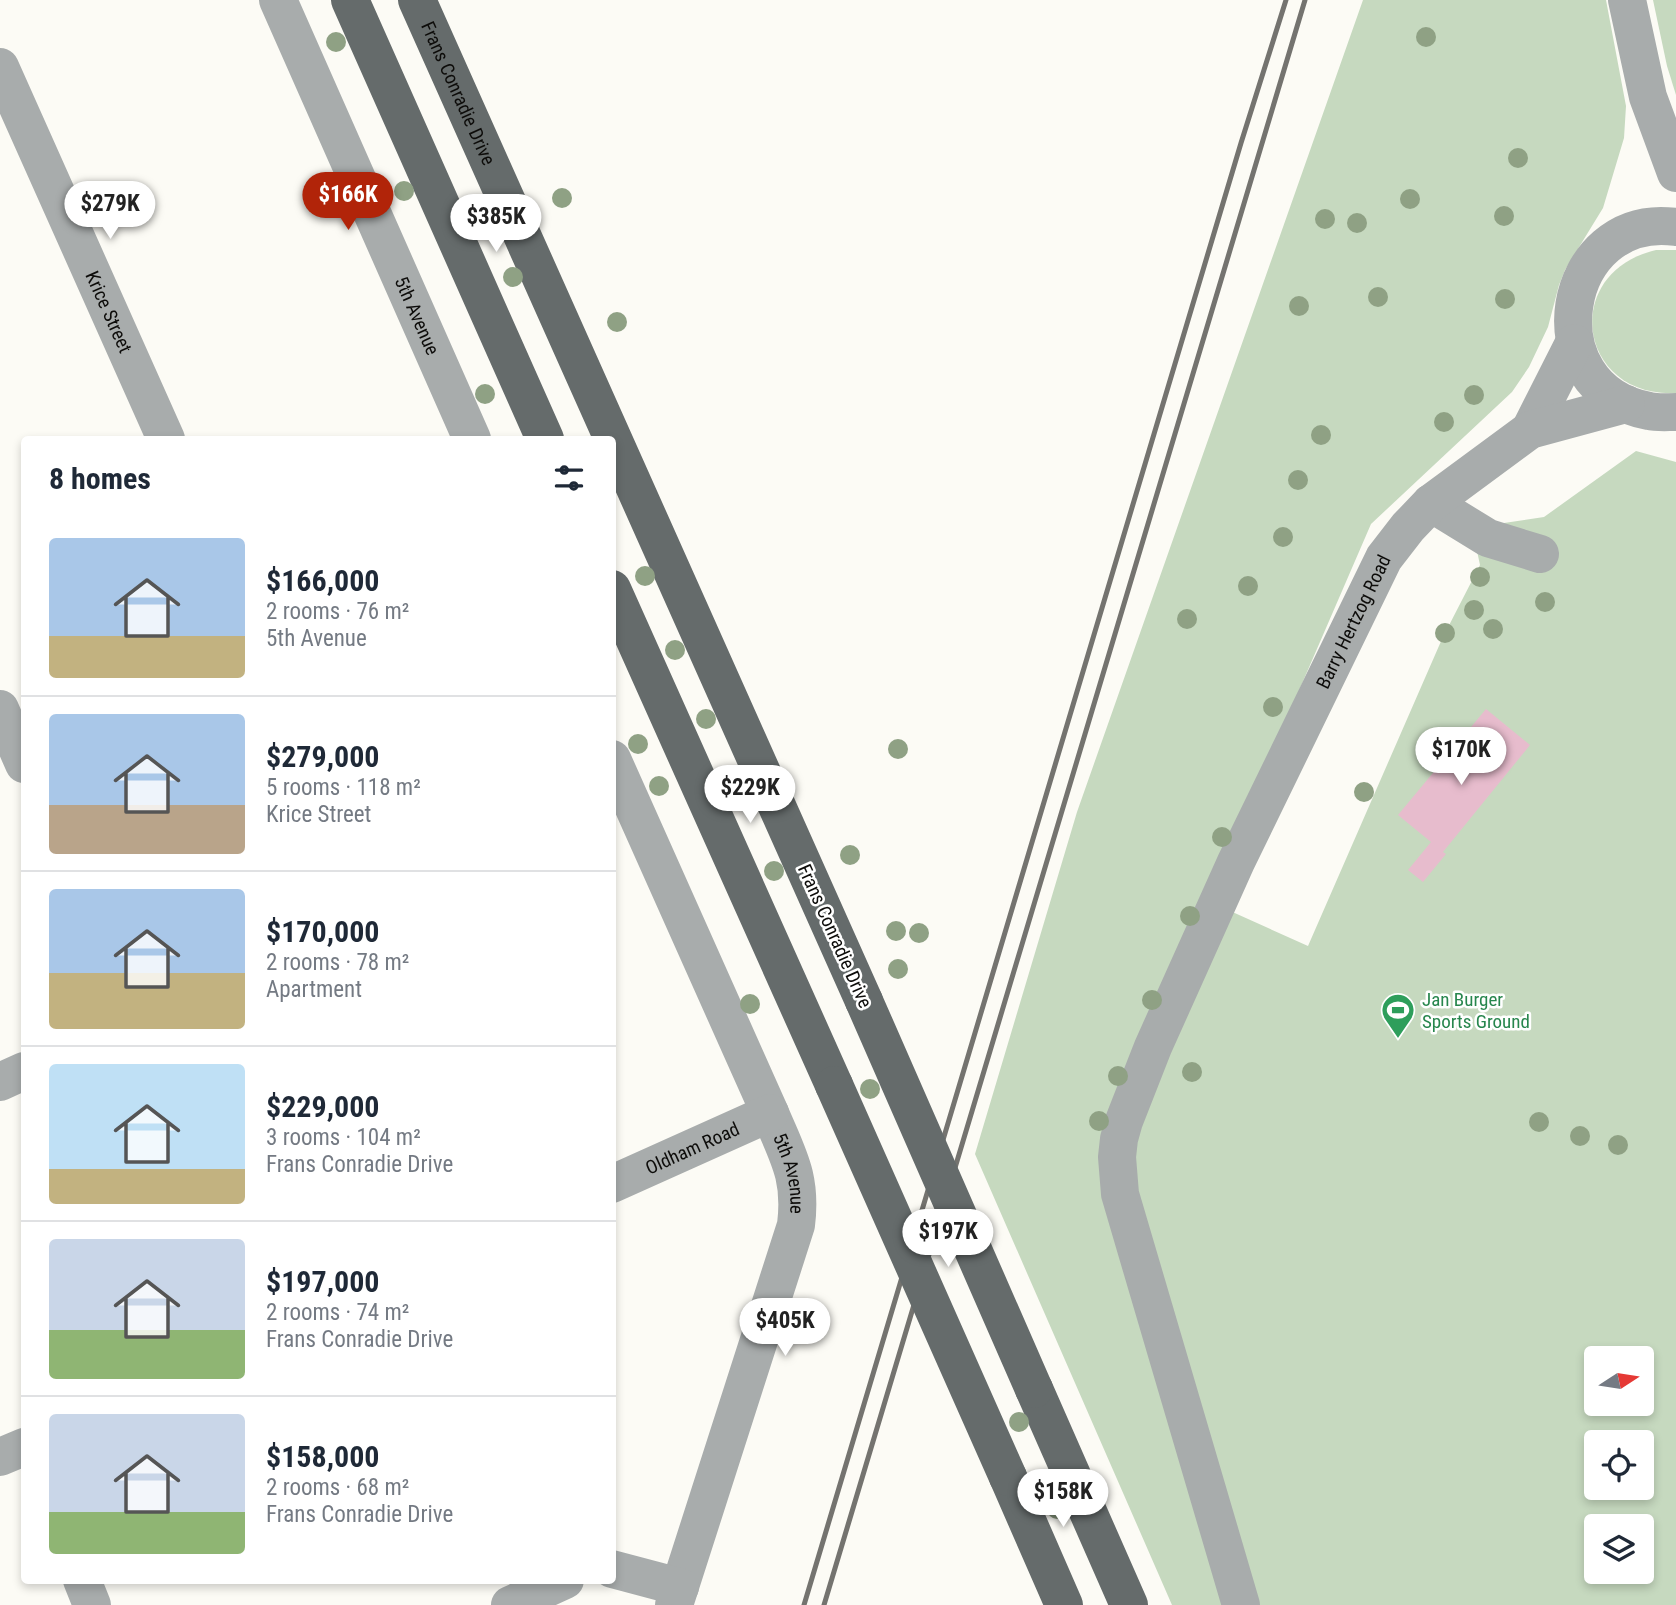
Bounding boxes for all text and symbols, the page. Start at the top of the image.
street label: Frans Conradie Drive [417,18,501,169]
pin: $166K [299,173,397,232]
text: $166K [318,181,378,208]
pin: $279K [61,182,159,241]
text: $279K [80,190,140,217]
pin: $385K [447,194,545,254]
text: $385K [466,203,526,230]
street label: Krice Street [81,267,137,356]
street label: 5th Avenue [390,273,445,358]
icon: filters [550,459,588,497]
text: 8 homes [49,461,151,496]
street label: Barry Hertzog Road [1311,551,1395,692]
text: $166,000 [266,563,379,598]
icon: home [105,566,189,650]
text: 2 rooms · 76 m² [266,598,409,625]
text: 5th Avenue [266,625,367,652]
pin: $170K [1412,728,1510,787]
text: $170K [1431,736,1491,763]
text: $279,000 [266,739,379,774]
icon: home [105,742,189,826]
pin: $229K [701,766,799,825]
text: 5 rooms · 118 m² [266,774,421,801]
text: $229K [720,774,780,801]
text: Krice Street [266,801,371,828]
street label: Frans Conradie Drive [793,861,877,1011]
text: $170,000 [266,914,379,949]
icon: home [105,917,189,1001]
text: 2 rooms · 78 m² [266,949,409,976]
text: Apartment [266,976,362,1003]
place label: Jan Burger Sports Ground [1422,988,1530,1033]
sports icon: Jan Burger Sports Ground [1379,991,1417,1040]
text: $229,000 [266,1089,379,1124]
icon: home [105,1092,189,1176]
street label: Oldham Road [642,1117,743,1179]
text: 3 rooms · 104 m² [266,1124,421,1151]
street label: 5th Avenue [769,1129,809,1215]
text: Frans Conradie Drive [266,1151,453,1178]
pin: $197K [899,1210,997,1269]
text: $197K [918,1218,978,1245]
text: $197,000 [266,1264,379,1299]
icon: home [105,1267,189,1351]
pin: $405K [736,1298,834,1358]
text: 2 rooms · 74 m² [266,1299,409,1326]
text: $405K [755,1307,815,1334]
text: Frans Conradie Drive [266,1326,453,1353]
north arrow [1584,1346,1654,1416]
map controls [1584,1346,1654,1584]
button: locate [1584,1430,1654,1500]
text: $158,000 [266,1439,379,1474]
icon: home [105,1442,189,1526]
pin: $158K [1014,1470,1112,1529]
text: 2 rooms · 68 m² [266,1474,409,1501]
text: $158K [1033,1478,1093,1505]
text: Frans Conradie Drive [266,1501,453,1528]
button: layers [1584,1514,1654,1584]

